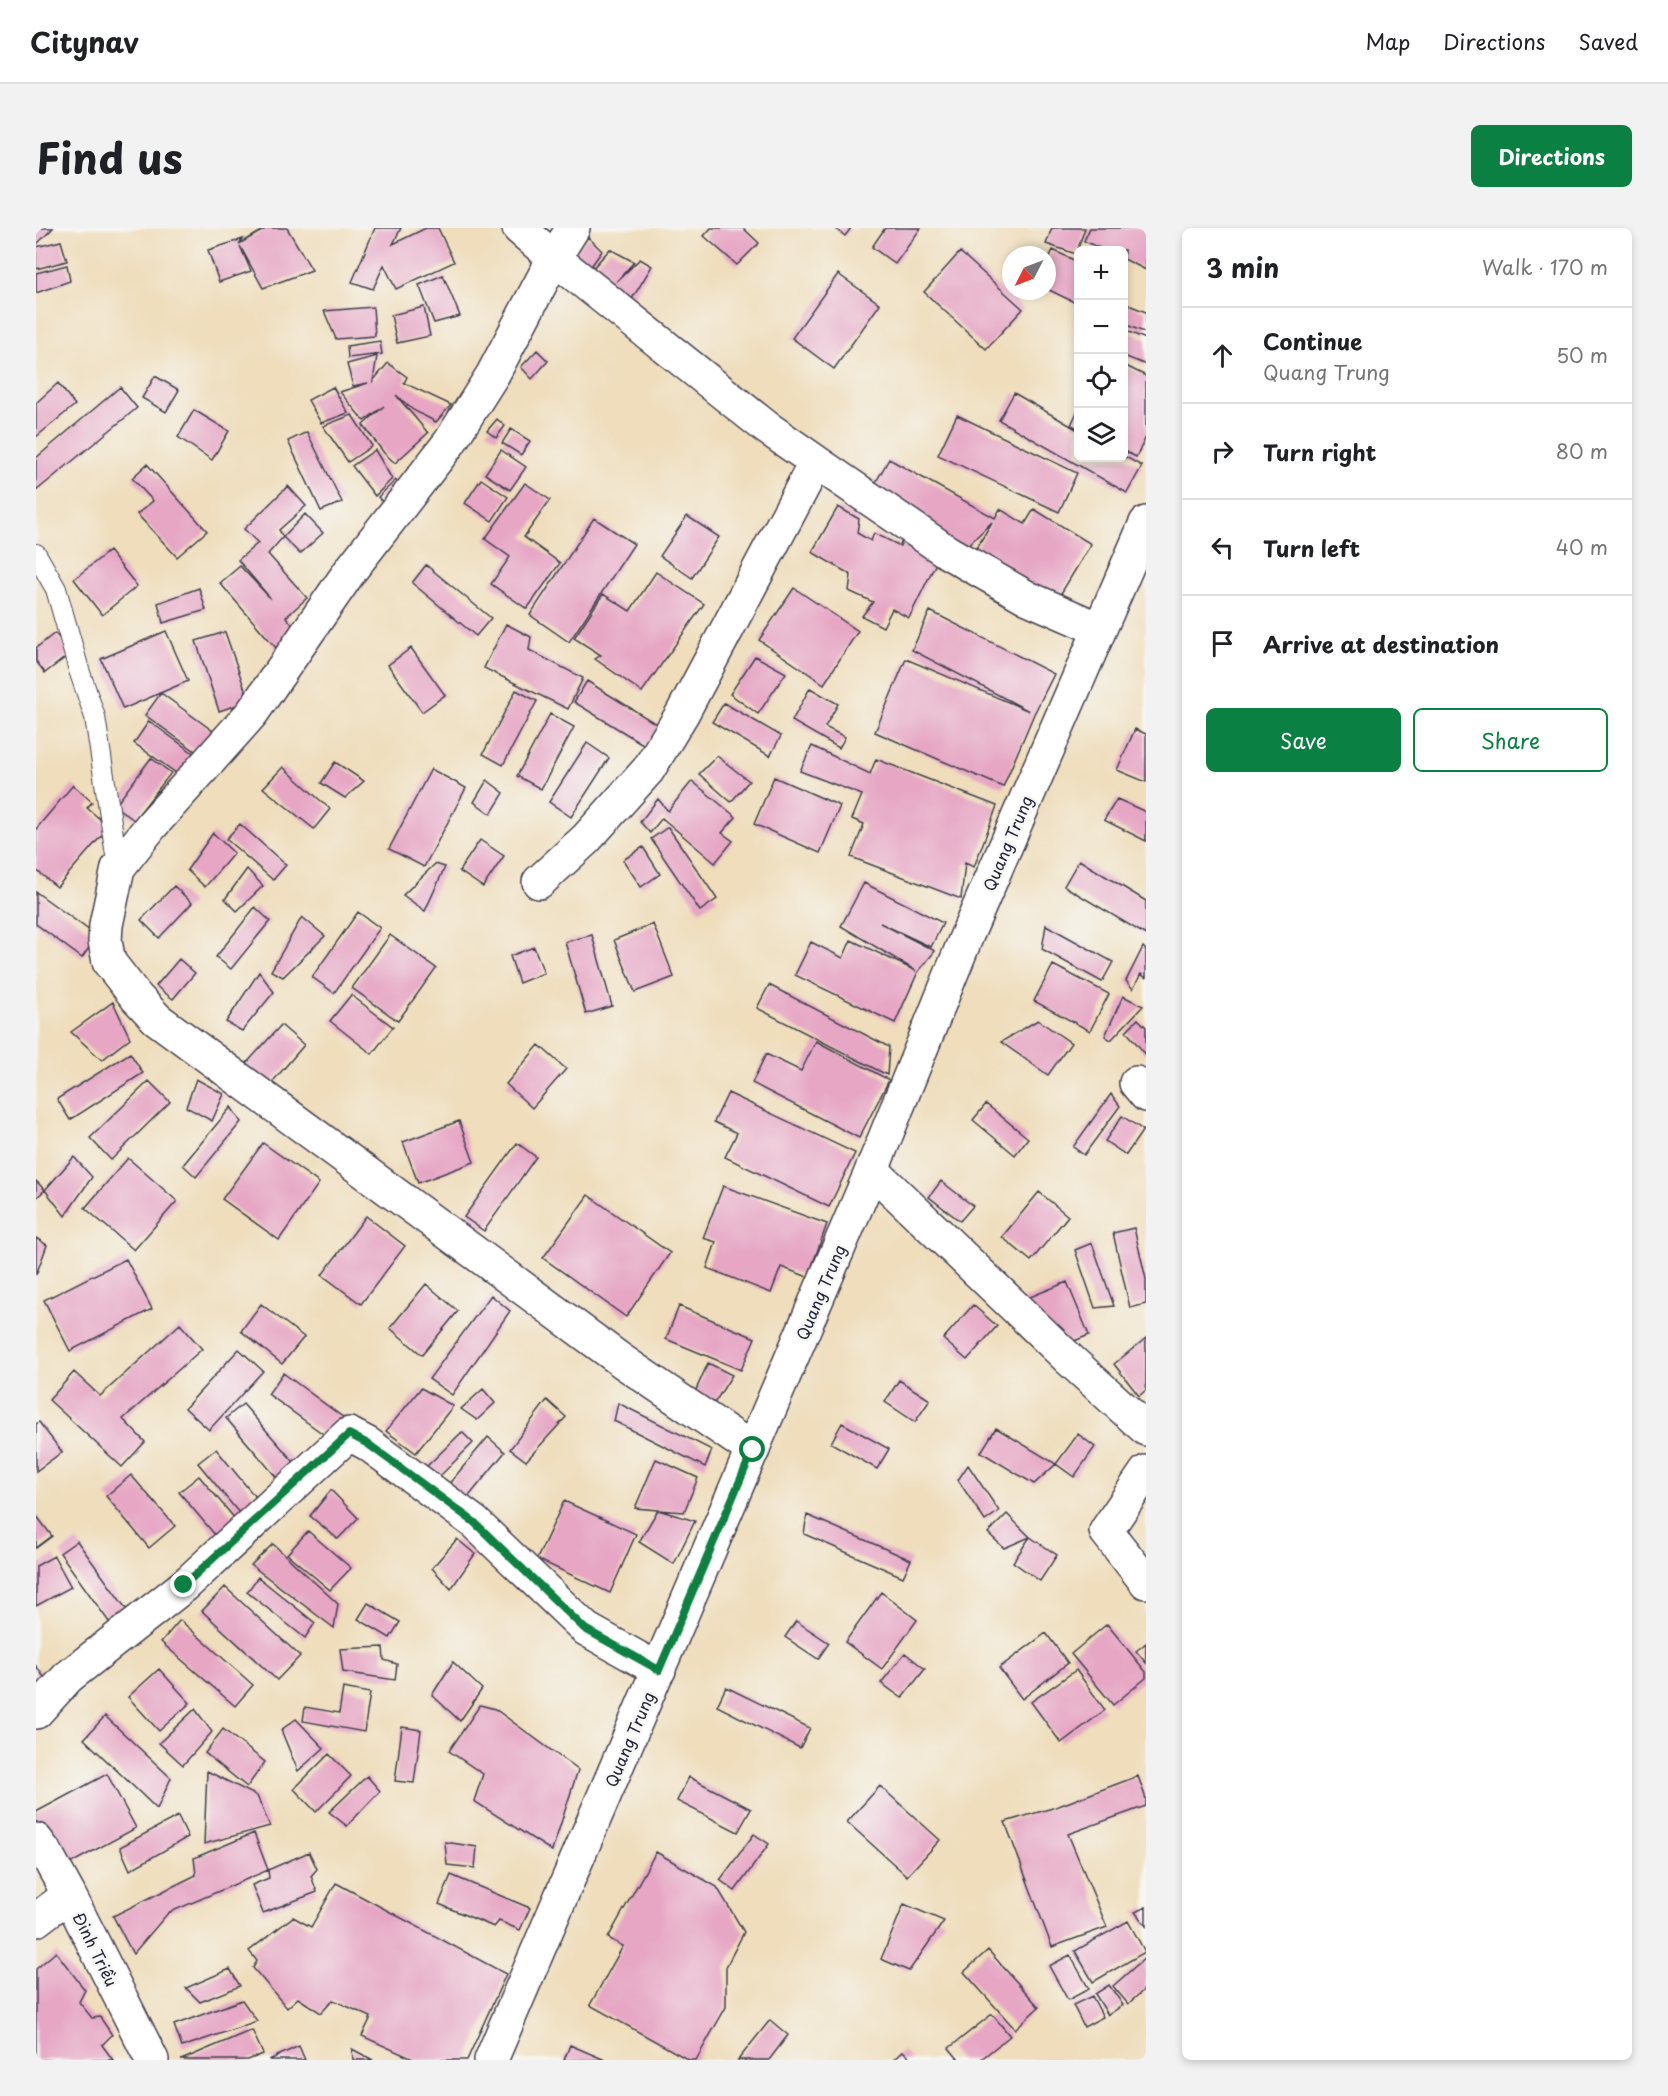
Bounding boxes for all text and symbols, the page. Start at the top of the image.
text: Citynav [30,20,139,63]
text: Map [1365,25,1410,57]
text: Directions [1443,25,1545,57]
text: Saved [1578,25,1638,57]
text: Find us [36,125,183,188]
button: Directions [1471,125,1632,187]
north arrow [1002,246,1056,300]
map controls [1074,246,1128,462]
button: + [1074,246,1128,300]
text: 3 min [1206,248,1279,287]
text: Walk · 170 m [1482,252,1608,282]
button: − [1074,300,1128,354]
text: Continue [1263,324,1362,357]
icon: ahead [1206,339,1239,372]
text: 50 m [1556,340,1608,370]
button: locate [1074,354,1128,408]
text: Quang Trung [1263,357,1390,387]
button: layers [1074,408,1128,462]
icon: right [1206,435,1239,468]
text: Turn right [1263,435,1376,468]
text: 80 m [1556,436,1608,466]
icon: left [1206,531,1239,564]
text: Turn left [1263,531,1360,564]
text: 40 m [1556,532,1608,562]
icon: arrive [1206,627,1239,660]
text: Arrive at destination [1263,627,1499,660]
button: Save [1206,708,1401,772]
button: Share [1413,708,1608,772]
street label: Quang Trung [976,792,1038,894]
street label: Quang Trung [789,1241,851,1343]
route start [739,1436,765,1462]
route end [170,1571,196,1597]
street label: Quang Trung [598,1688,660,1790]
street label: Đinh Triều [68,1908,124,1990]

